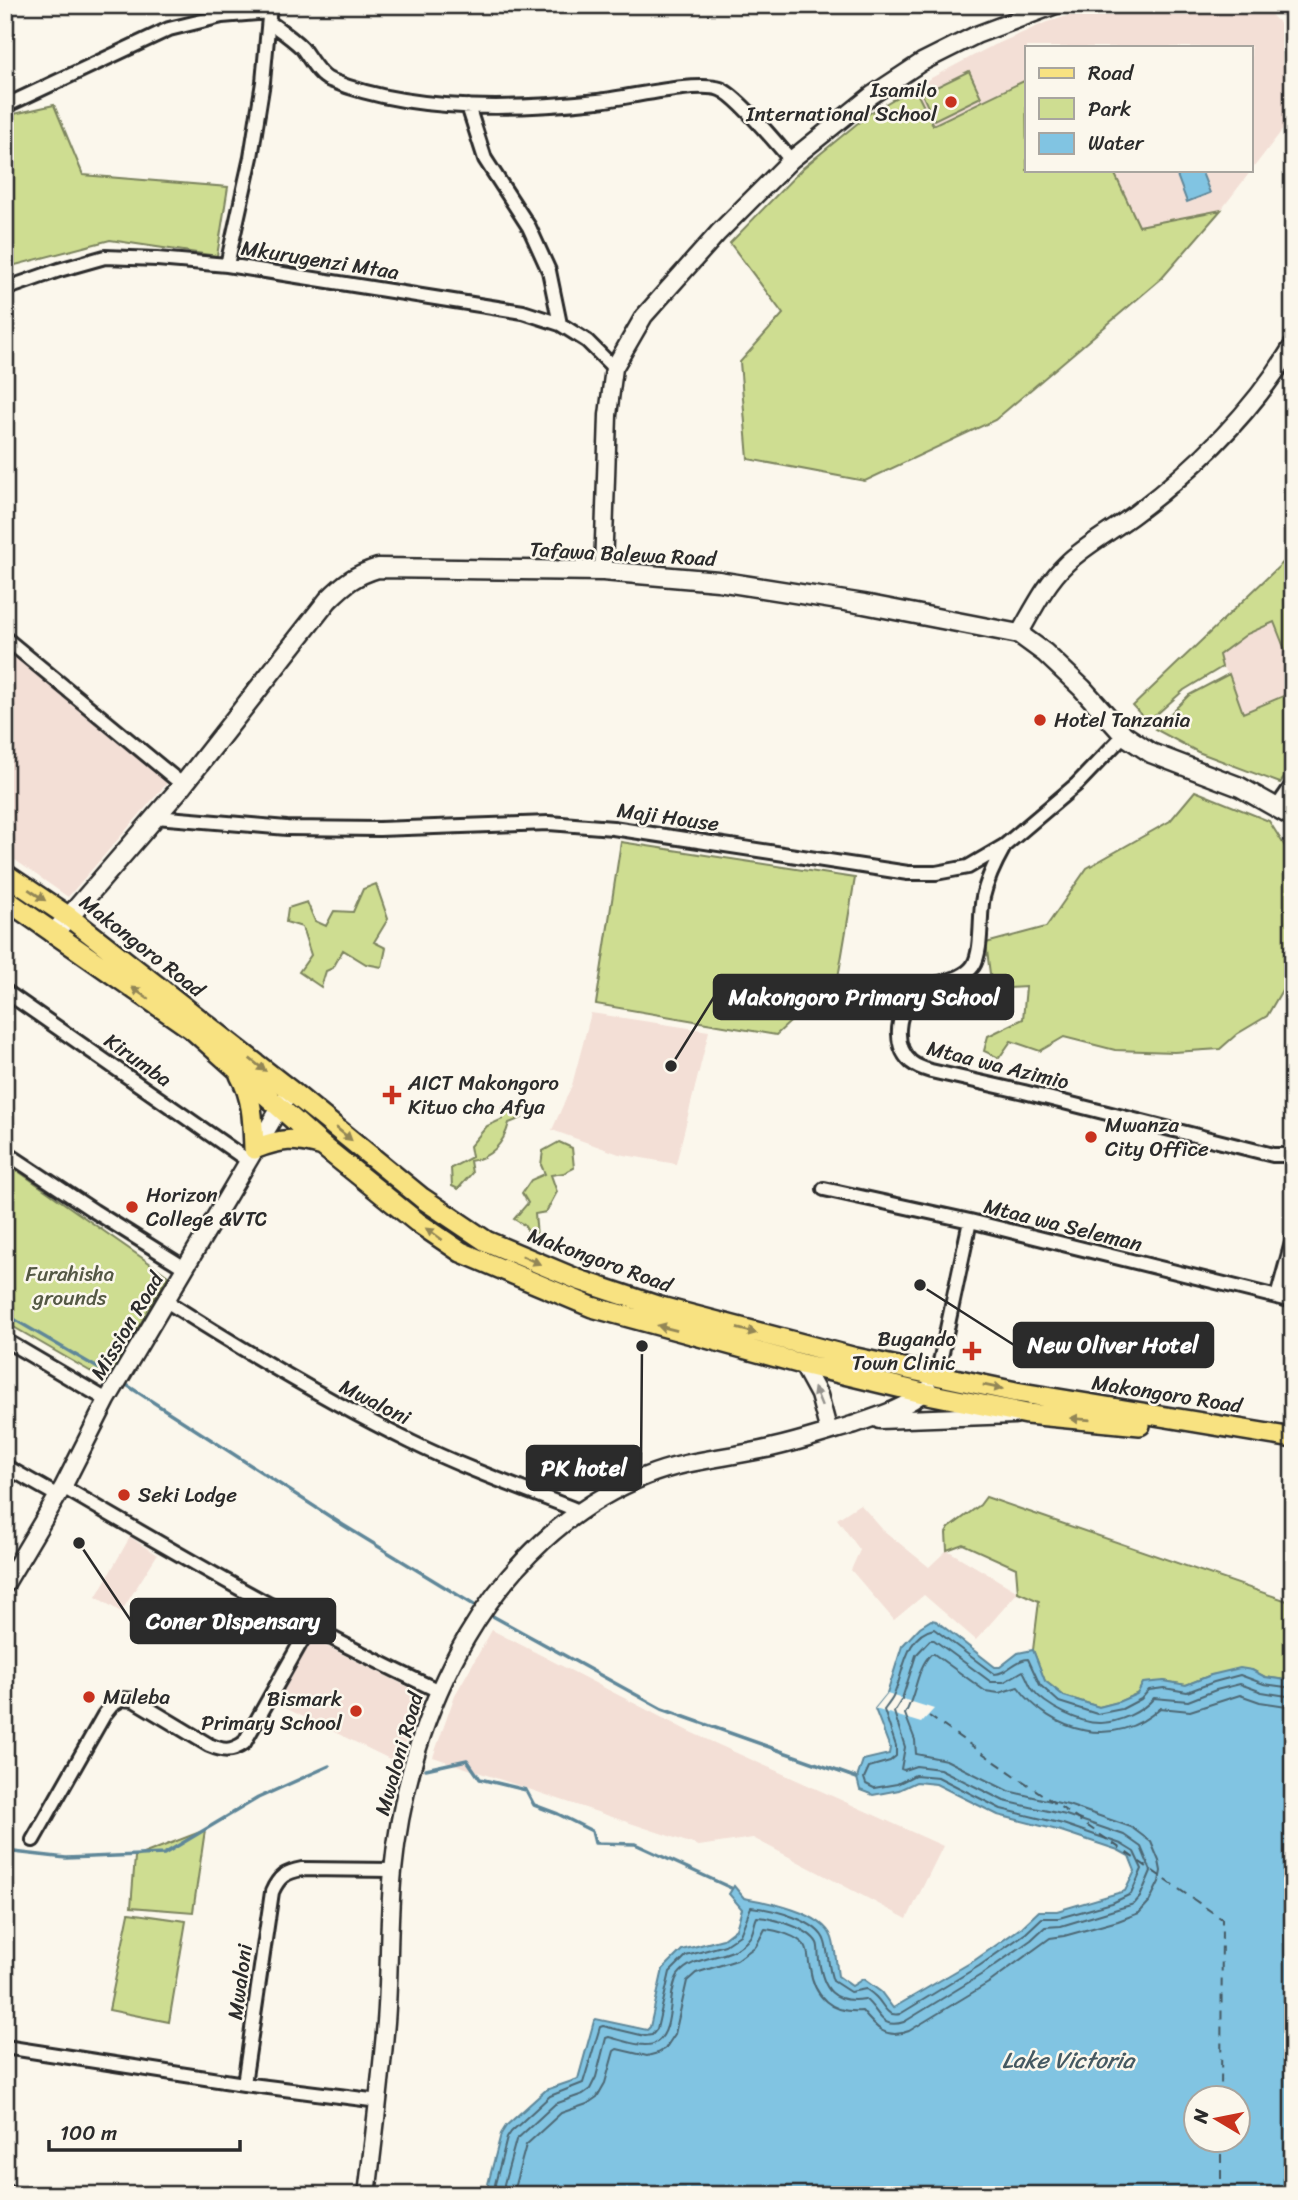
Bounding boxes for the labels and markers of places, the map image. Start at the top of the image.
place label: Isamilo International School [745,71,938,133]
marker: Isamilo International School [943,94,959,110]
place label: Hotel Tanzania [1054,701,1191,739]
marker: Hotel Tanzania [1032,712,1048,728]
callout: Makongoro Primary School [714,975,1013,1019]
place label: AICT Makongoro Kituo cha Afya [407,1064,559,1126]
marker: AICT Makongoro Kituo cha Afya [382,1085,402,1105]
place label: Mwanza City Office [1105,1106,1209,1168]
marker: Mwanza City Office [1083,1129,1099,1145]
place label: Horizon College &VTC [146,1176,268,1238]
marker: Horizon College &VTC [124,1199,140,1215]
place label: Bugando Town Clinic [852,1320,956,1382]
callout: New Oliver Hotel [1014,1323,1213,1367]
marker: Bugando Town Clinic [962,1341,982,1361]
callout: PK hotel [527,1446,641,1490]
place label: Seki Lodge [138,1476,237,1514]
marker: Seki Lodge [116,1487,132,1503]
callout: Coner Dispensary [131,1599,335,1643]
place label: Muleba [103,1678,170,1716]
place label: Bismark Primary School [201,1680,343,1742]
marker: Muleba [81,1689,97,1705]
marker: Bismark Primary School [348,1703,364,1719]

